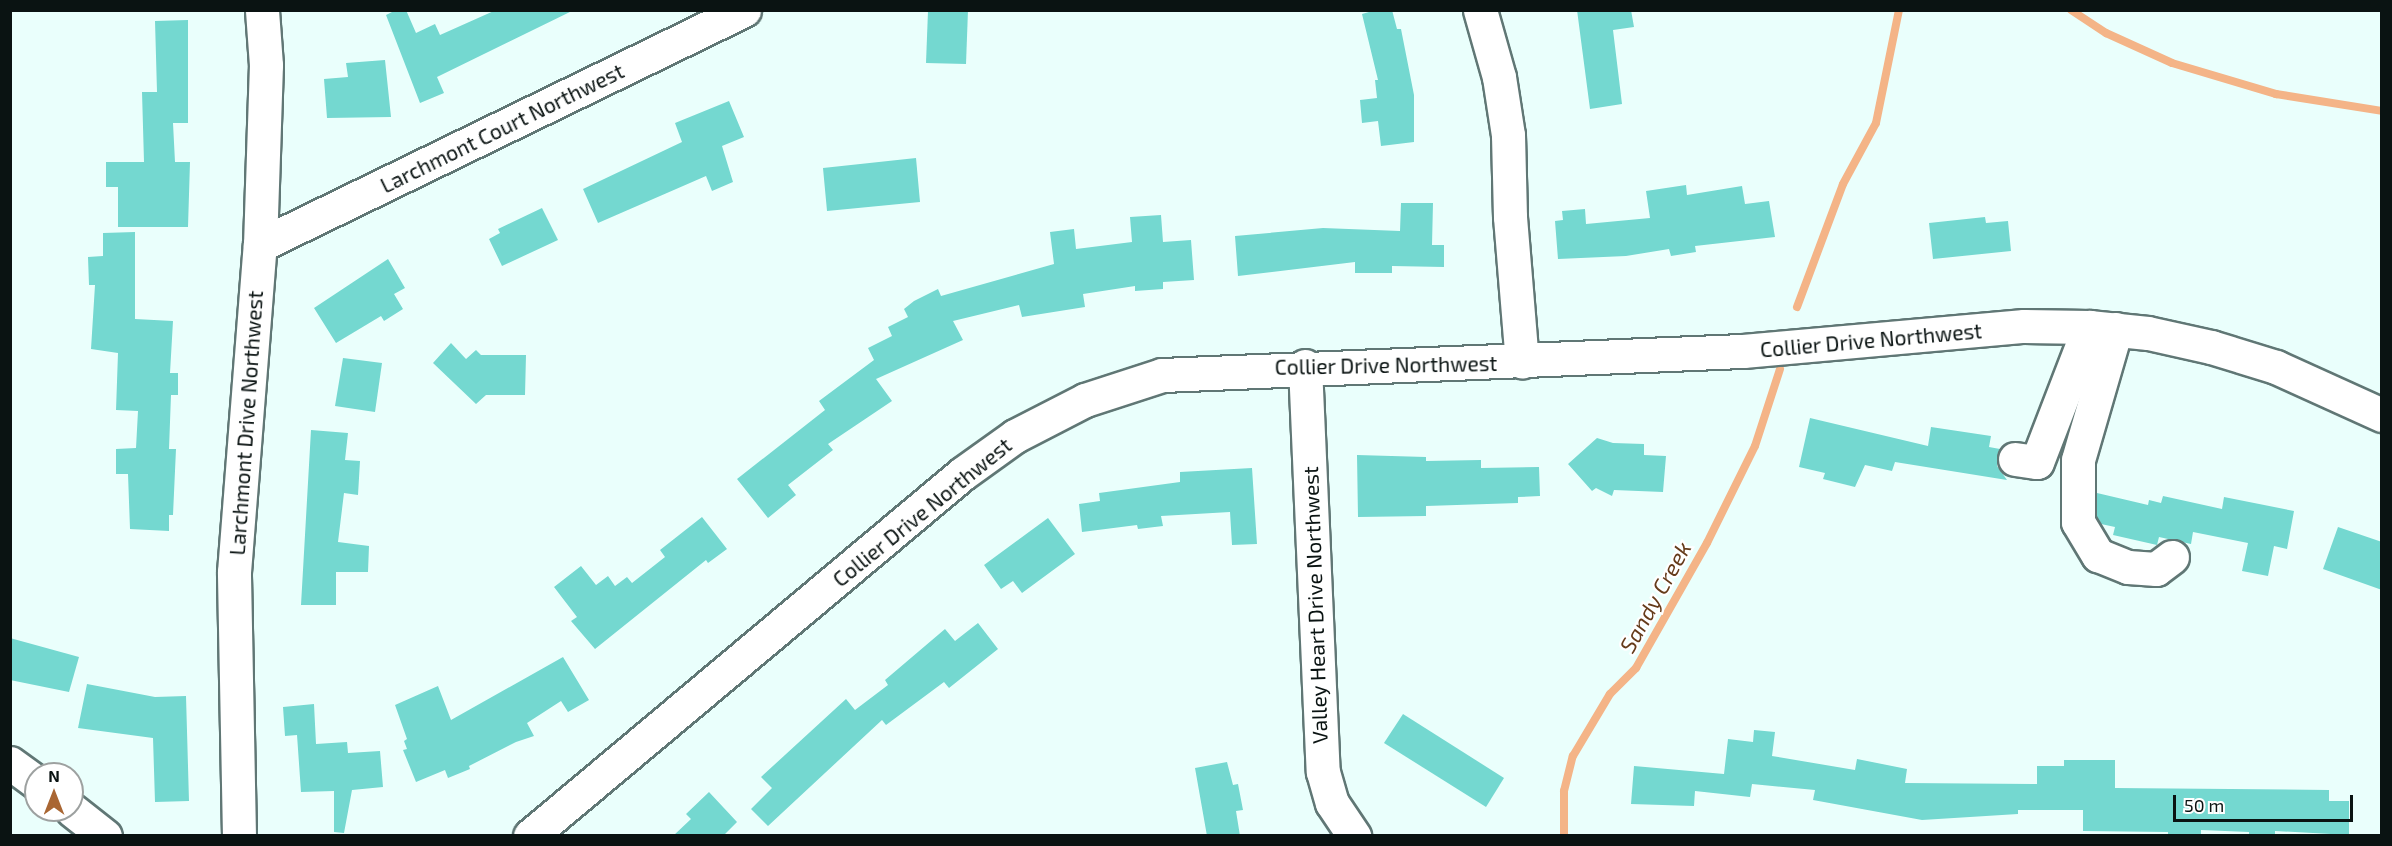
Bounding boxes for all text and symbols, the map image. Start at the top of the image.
street label: Larchmont Court Northwest [376,58,628,198]
street label: Larchmont Drive Northwest [224,290,268,556]
street label: Collier Drive Northwest [1759,318,1983,362]
street label: Collier Drive Northwest [1274,350,1498,380]
street label: Collier Drive Northwest [827,432,1017,592]
street label: Valley Heart Drive Northwest [1298,466,1332,744]
water label: Sandy Creek [1614,537,1696,657]
north arrow [24,762,84,822]
text: N [48,766,60,785]
scale bar [2176,783,2356,821]
text: 50 m [2184,794,2224,816]

